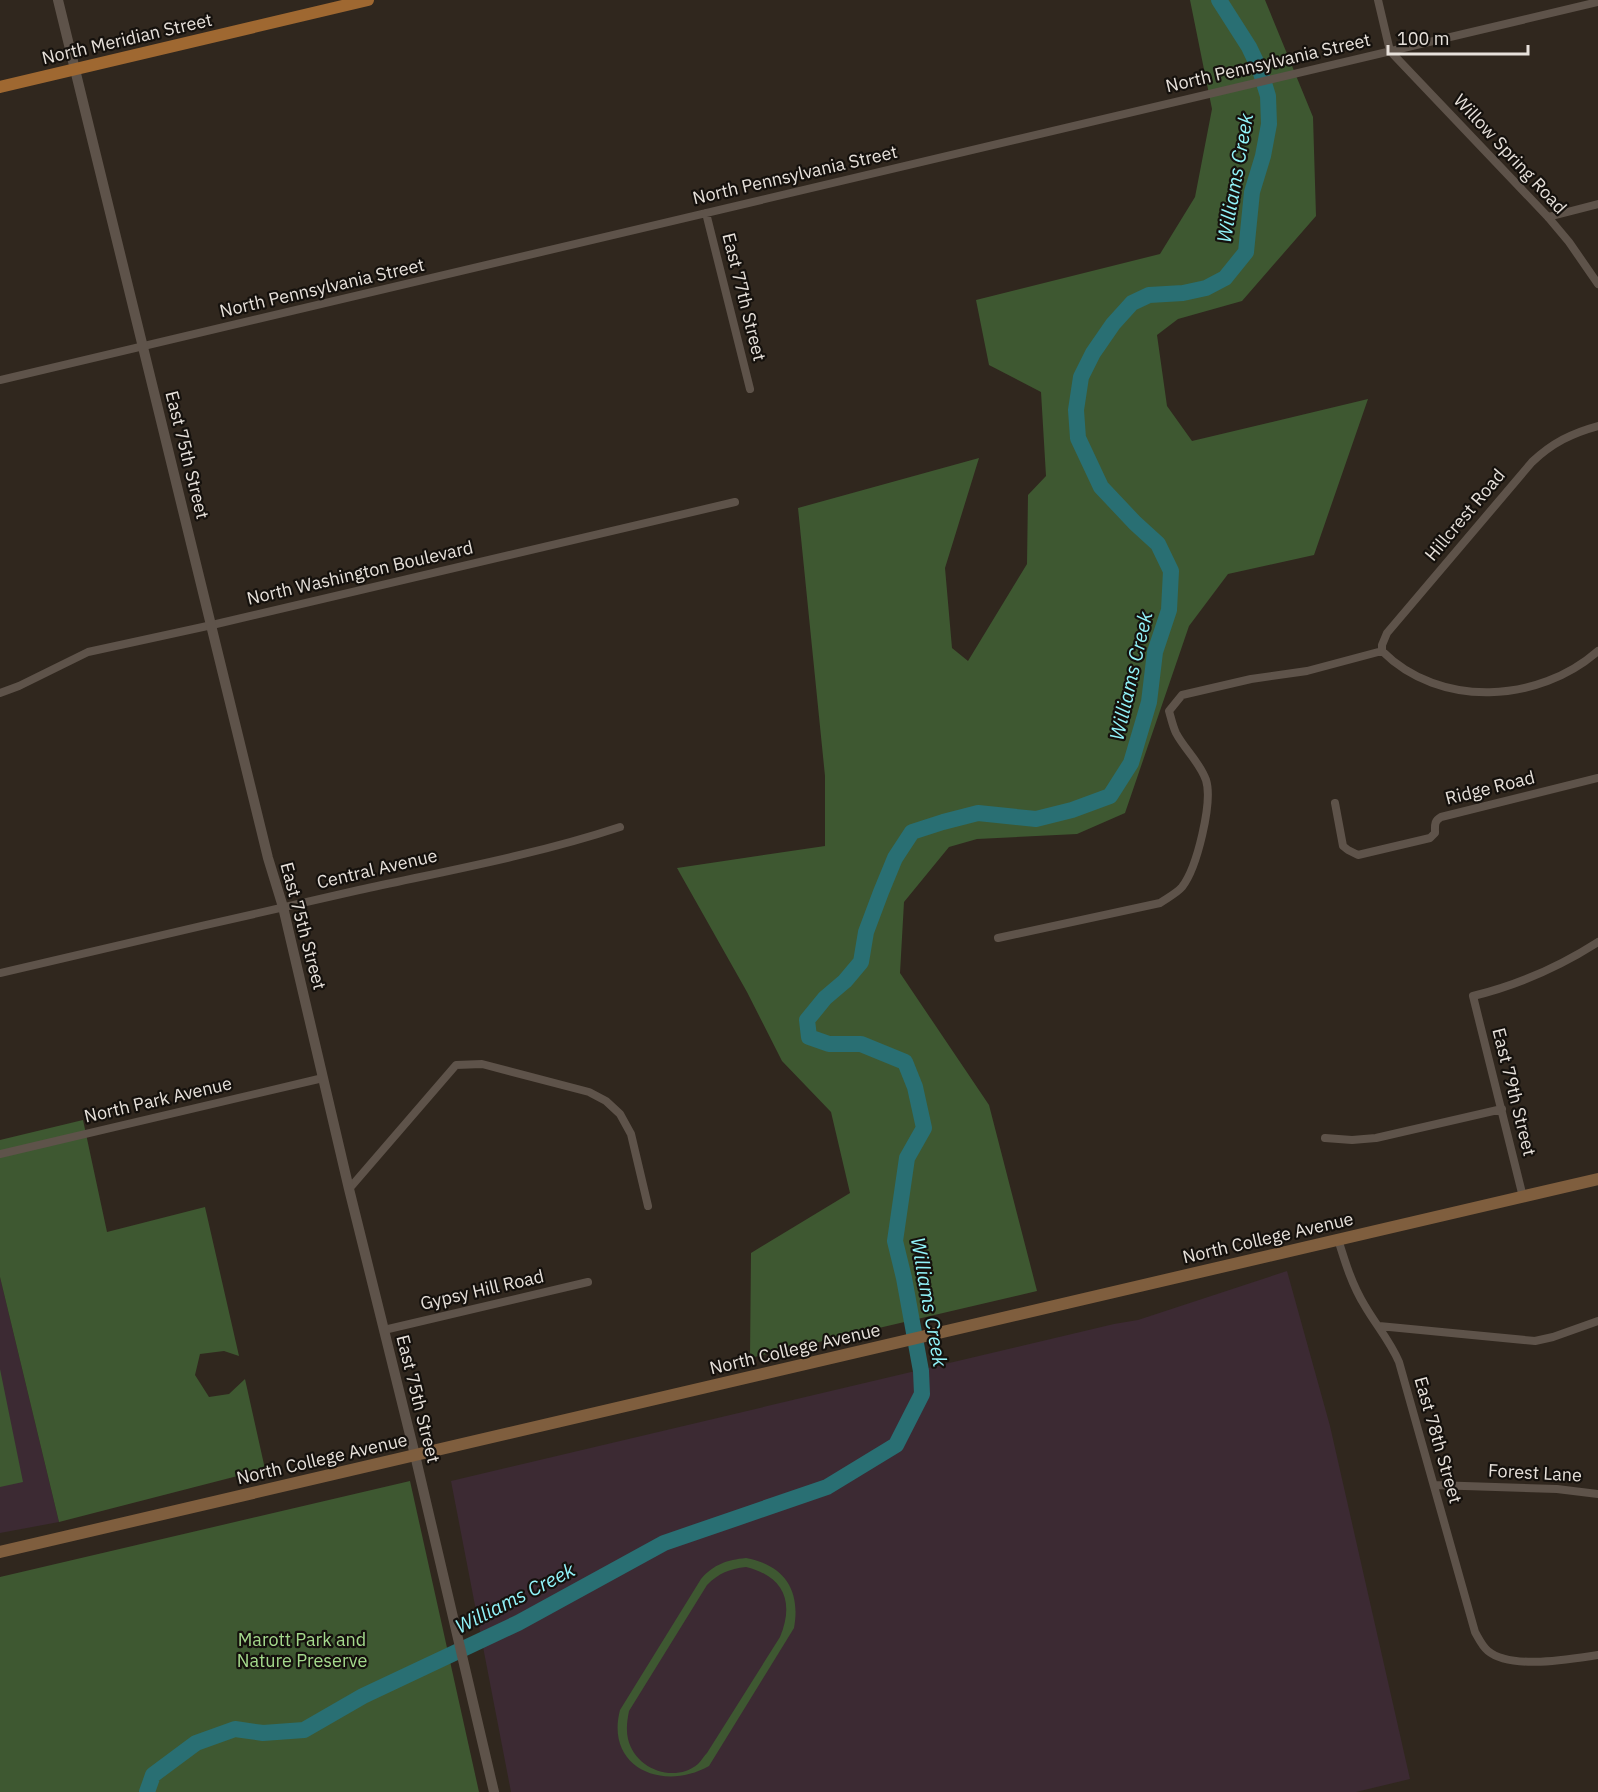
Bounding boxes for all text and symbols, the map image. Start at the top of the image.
street label: North Meridian Street [39,8,214,69]
scale bar [1388,18,1528,56]
text: 100 m [1397,27,1449,50]
street label: North Pennsylvania Street [1163,28,1373,97]
street label: Willow Spring Road [1449,89,1572,218]
water label: Williams Creek [1210,110,1259,245]
street label: North Pennsylvania Street [690,140,900,209]
street label: East 77th Street [717,231,771,363]
street label: North Pennsylvania Street [217,253,427,322]
street label: East 75th Street [160,389,214,521]
street label: Hillcrest Road [1420,464,1510,565]
street label: North Washington Boulevard [244,535,475,610]
water label: Williams Creek [1103,608,1159,743]
street label: Ridge Road [1443,765,1537,810]
street label: Central Avenue [314,843,440,894]
street label: East 75th Street [275,860,332,992]
street label: East 79th Street [1487,1026,1541,1158]
street label: North Park Avenue [82,1071,234,1128]
street label: North College Avenue [1180,1207,1356,1268]
water label: Williams Creek [905,1235,954,1369]
street label: Gypsy Hill Road [418,1264,546,1315]
street label: North College Avenue [707,1318,883,1379]
street label: East 75th Street [391,1333,445,1465]
street label: East 78th Street [1409,1374,1468,1506]
street label: North College Avenue [234,1428,410,1489]
street label: Forest Lane [1487,1459,1583,1486]
water label: Williams Creek [450,1556,580,1639]
park label: Marott Park and Nature Preserve [237,1628,367,1672]

